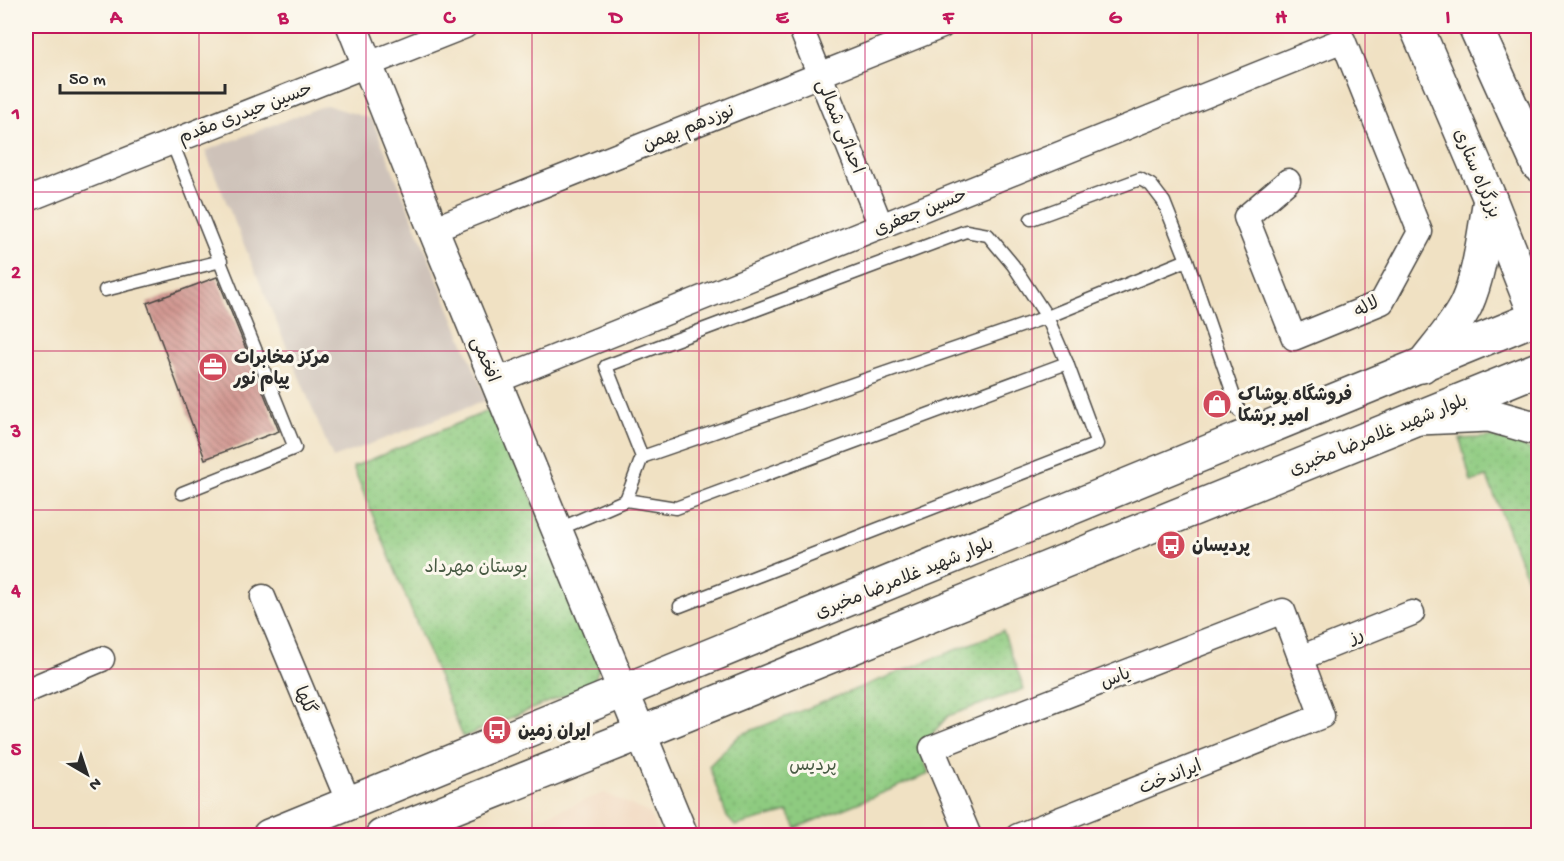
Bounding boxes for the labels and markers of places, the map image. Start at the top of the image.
place label: مرکز مخابرات پیام نور [233,349,330,392]
office icon: مرکز مخابرات پیام نور [197,351,229,383]
place label: فروشگاه پوشاک امیر برشکا [1238,383,1352,428]
shop icon: فروشگاه پوشاک امیر برشکا [1201,388,1233,420]
bus stop icon: پردیسان [1155,529,1187,561]
place label: پردیسان [1192,537,1251,558]
bus stop icon: ایران زمین [481,714,513,746]
place label: ایران زمین [518,722,591,743]

